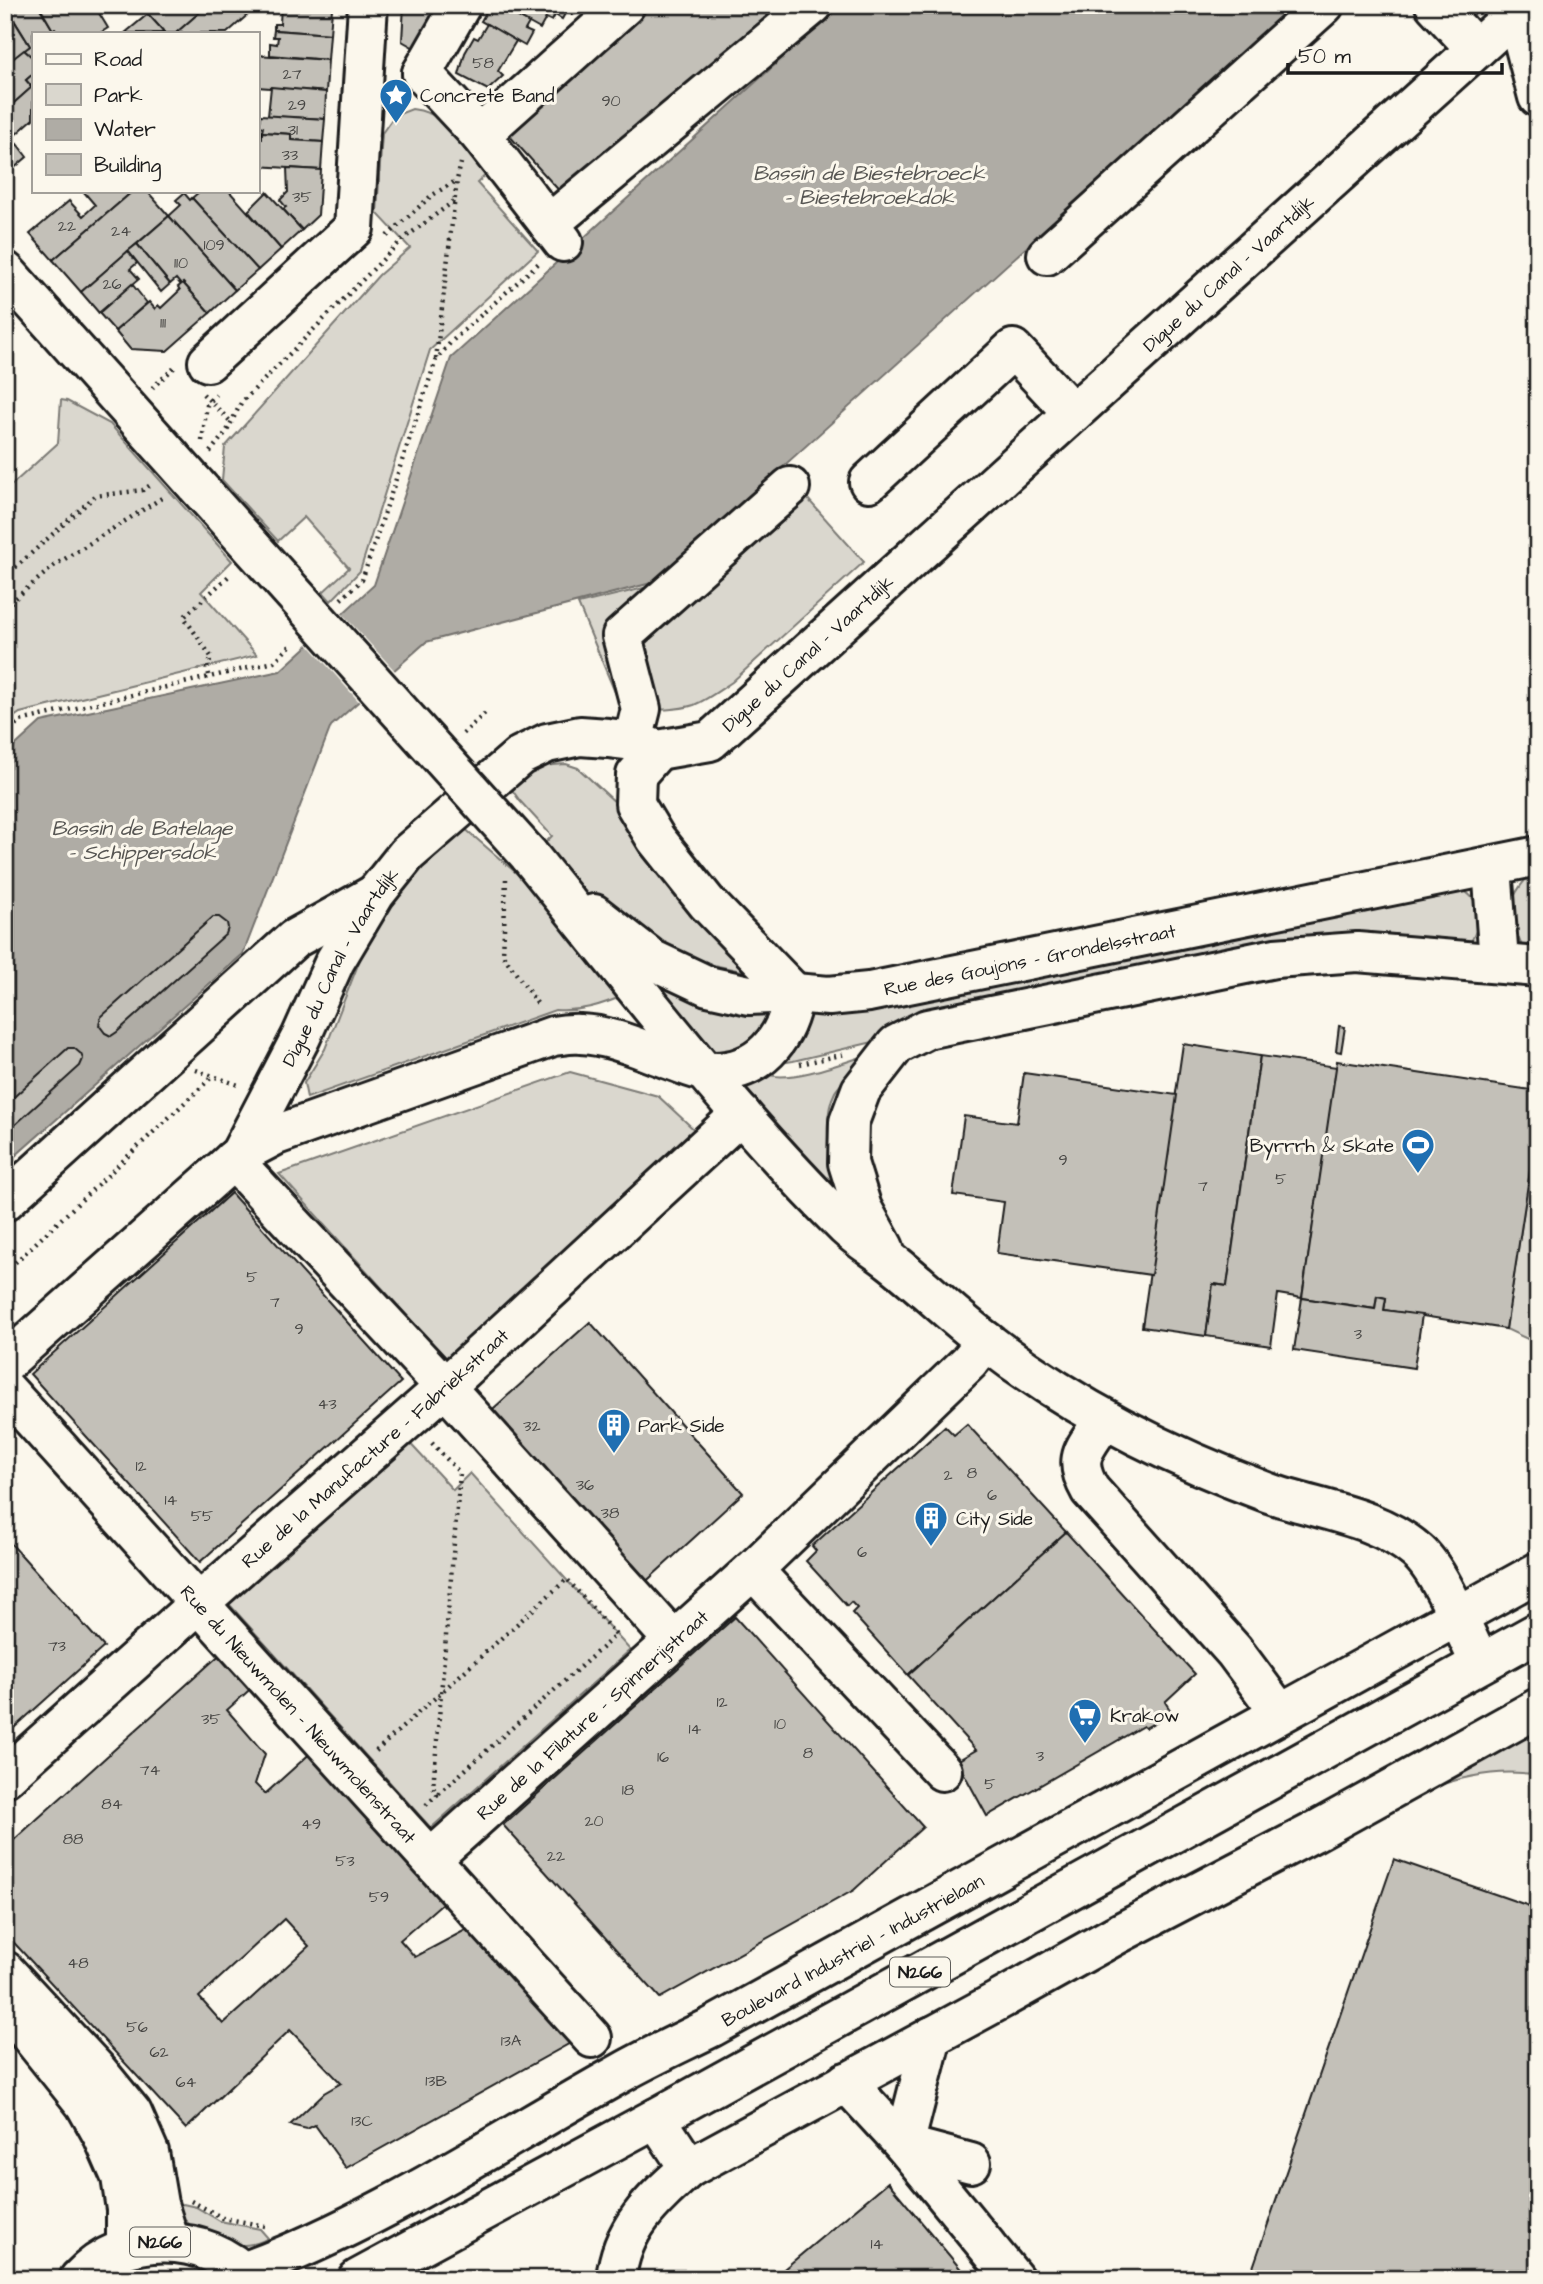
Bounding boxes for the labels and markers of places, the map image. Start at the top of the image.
place icon: Concrete Band [377,76,415,125]
place label: Concrete Band [420,83,555,110]
sports icon: Byrrrh & Skate [1399,1126,1437,1175]
place label: Byrrrh & Skate [1250,1133,1394,1161]
building icon: Park Side [595,1406,633,1455]
place label: Park Side [638,1413,725,1440]
building icon: City Side [912,1499,950,1548]
place label: City Side [956,1506,1033,1534]
supermarket icon: Krakow [1066,1696,1104,1745]
place label: Krakow [1110,1703,1179,1730]

